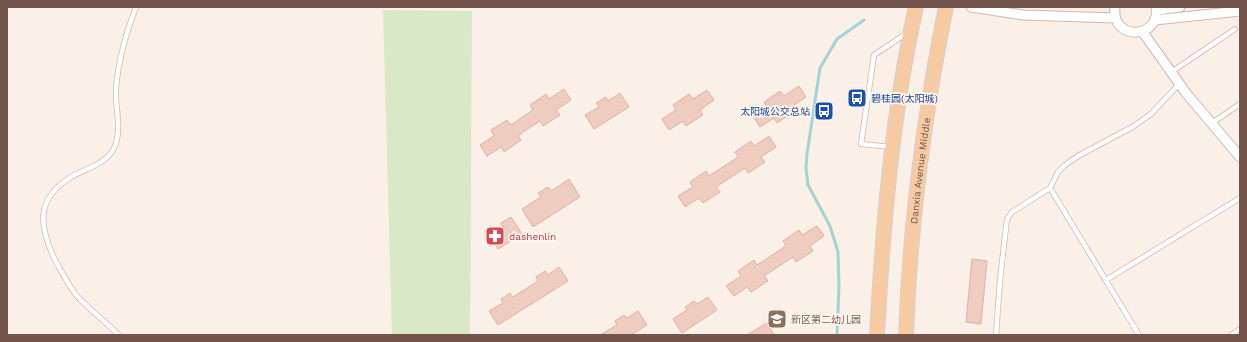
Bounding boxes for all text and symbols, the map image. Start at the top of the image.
bus stop icon: 碧桂园(太阳城) [846,87,868,109]
place label: 碧桂园(太阳城) [871,93,938,104]
bus stop icon: 太阳城公交总站 [813,100,835,122]
place label: 太阳城公交总站 [740,106,810,117]
street label: Danxia Avenue Middle [908,117,932,224]
pharmacy icon: dashenlin [484,225,506,247]
place label: dashenlin [509,231,556,242]
school or university icon: 新区第二幼儿园 [766,308,788,330]
place label: 新区第二幼儿园 [791,314,861,325]

